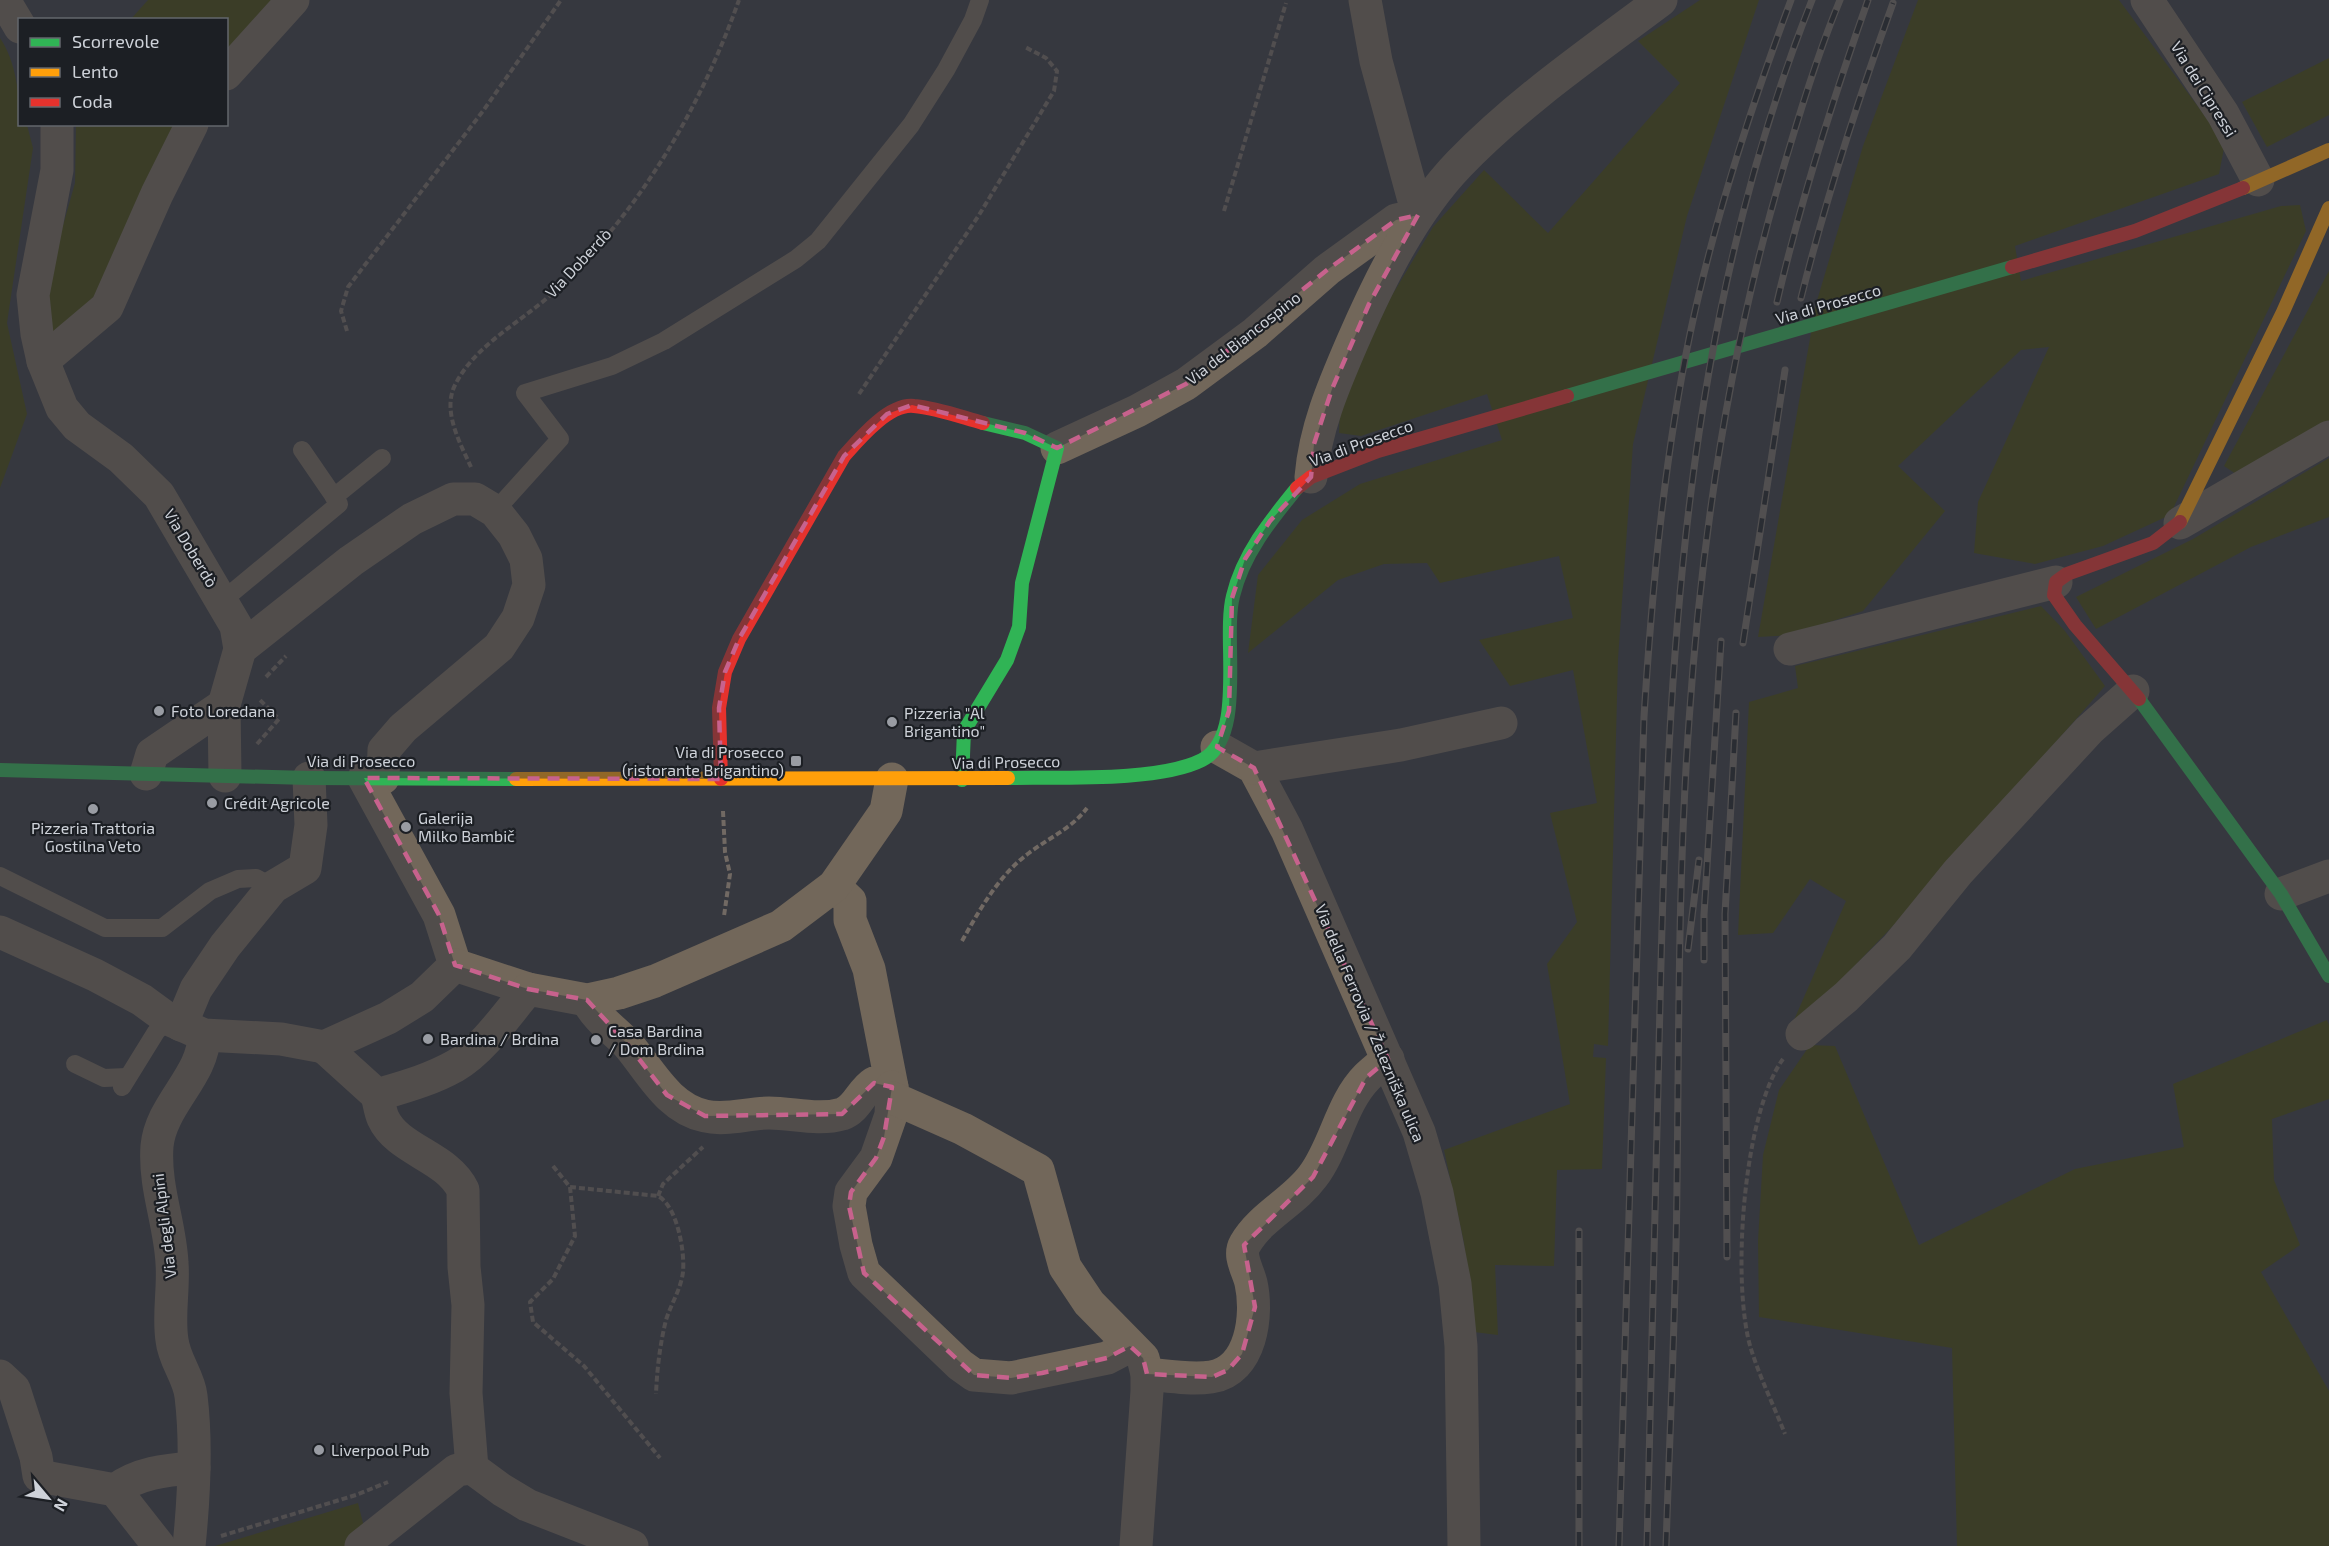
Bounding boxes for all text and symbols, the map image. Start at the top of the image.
legend [18,18,228,126]
text: Scorrevole [72,30,159,52]
street label: Via dei Cipressi [2168,38,2241,140]
text: Lento [72,60,118,82]
text: Coda [72,90,113,112]
street label: Via Doberdò [541,224,615,301]
street label: Via di Prosecco [1773,279,1883,328]
street label: Via del Biancospino [1182,287,1304,388]
street label: Via di Prosecco [1306,415,1415,470]
street label: Via Doberdò [161,505,222,590]
place label: Foto Loredana [171,701,275,720]
place label: Pizzeria "Al Brigantino" [904,703,985,740]
marker: Foto Loredana [152,704,166,718]
marker: Pizzeria "Al Brigantino" [885,715,899,729]
place label: Via di Prosecco (ristorante Brigantino) [622,742,784,779]
street label: Via di Prosecco [307,751,415,770]
street label: Via di Prosecco [951,751,1061,772]
marker: Via di Prosecco (ristorante Brigantino) [789,754,803,768]
place label: Crédit Agricole [224,793,330,812]
marker: Crédit Agricole [205,796,219,810]
marker: Pizzeria Trattoria Gostilna Veto [86,802,100,816]
place label: Galerija Milko Bambič [418,808,515,845]
place label: Pizzeria Trattoria Gostilna Veto [31,818,155,855]
marker: Galerija Milko Bambič [399,820,413,834]
street label: Via della Ferrovia / Železniška ulica [1312,901,1429,1145]
place label: Casa Bardina / Dom Brdina [608,1021,705,1058]
place label: Bardina / Brdina [440,1029,559,1048]
marker: Bardina / Brdina [421,1032,435,1046]
marker: Casa Bardina / Dom Brdina [589,1033,603,1047]
street label: Via degli Alpini [148,1172,179,1280]
place label: Liverpool Pub [331,1440,430,1459]
marker: Liverpool Pub [312,1443,326,1457]
north arrow [18,1468,78,1528]
text: N [50,1496,73,1515]

